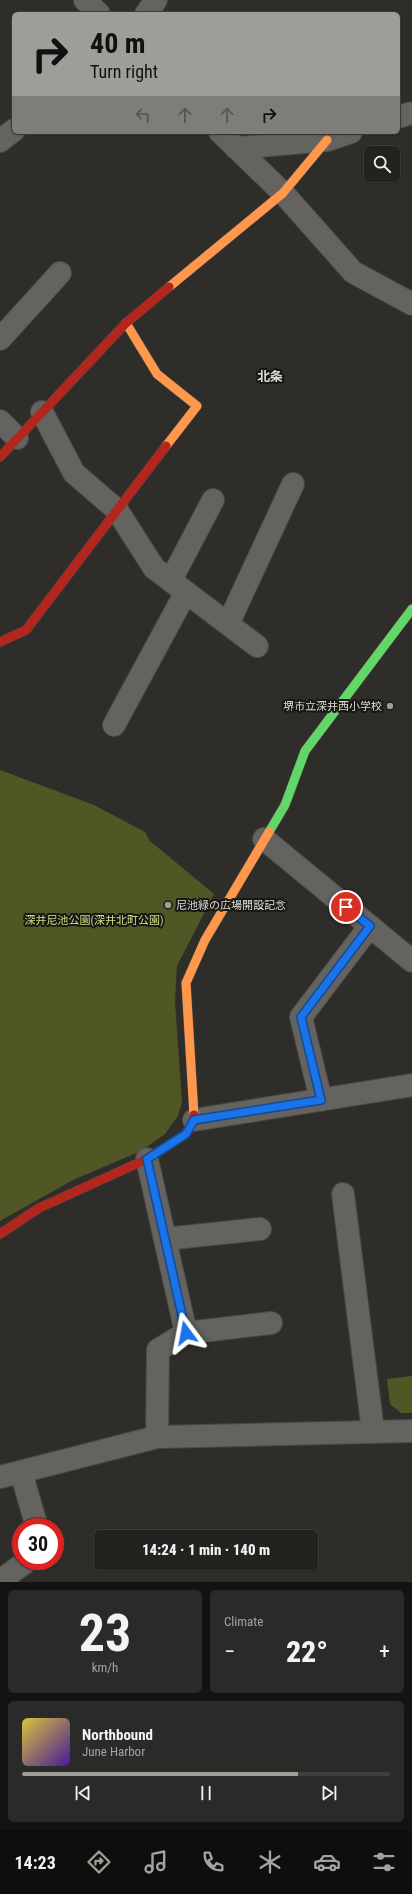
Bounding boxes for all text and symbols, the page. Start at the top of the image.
text: 40 m [90,27,146,60]
icon: right [24,28,76,80]
text: Turn right [90,61,158,82]
icon: left [132,104,154,126]
icon: ahead [174,104,196,126]
icon: ahead [216,104,238,126]
icon: right [258,104,280,126]
map controls [364,146,400,182]
button: search [364,146,400,182]
district label: 北条 [257,369,283,384]
place label: 堺市立深井西小学校 [283,700,382,713]
marker: 堺市立深井西小学校 [385,701,395,711]
pin [329,890,363,924]
icon: arrive [335,896,357,918]
place label: 尼池緑の広場開設記念 [176,899,286,912]
marker: 尼池緑の広場開設記念 [163,900,173,910]
park label: 深井尼池公園(深井北町公園) [25,914,163,927]
position arrow [165,1312,207,1354]
speed limit sign: 30 [12,1518,64,1570]
text: 14:24 · 1 min · 140 m [142,1541,270,1559]
text: 23 [79,1603,131,1664]
text: Climate [224,1614,263,1629]
text: 22° [286,1634,328,1669]
text: − [224,1639,235,1664]
text: + [379,1639,390,1664]
text: km/h [92,1660,118,1675]
text: Northbound [82,1726,153,1744]
text: June Harbor [82,1744,145,1759]
icon: previous [72,1782,94,1804]
icon: pause [195,1782,217,1804]
icon: next [318,1782,340,1804]
icon: directions [85,1848,113,1876]
icon: music [142,1848,170,1876]
icon: phone [199,1848,227,1876]
icon: climate [256,1848,284,1876]
icon: car [313,1848,341,1876]
icon: filters [370,1848,398,1876]
text: 14:23 [14,1852,56,1873]

